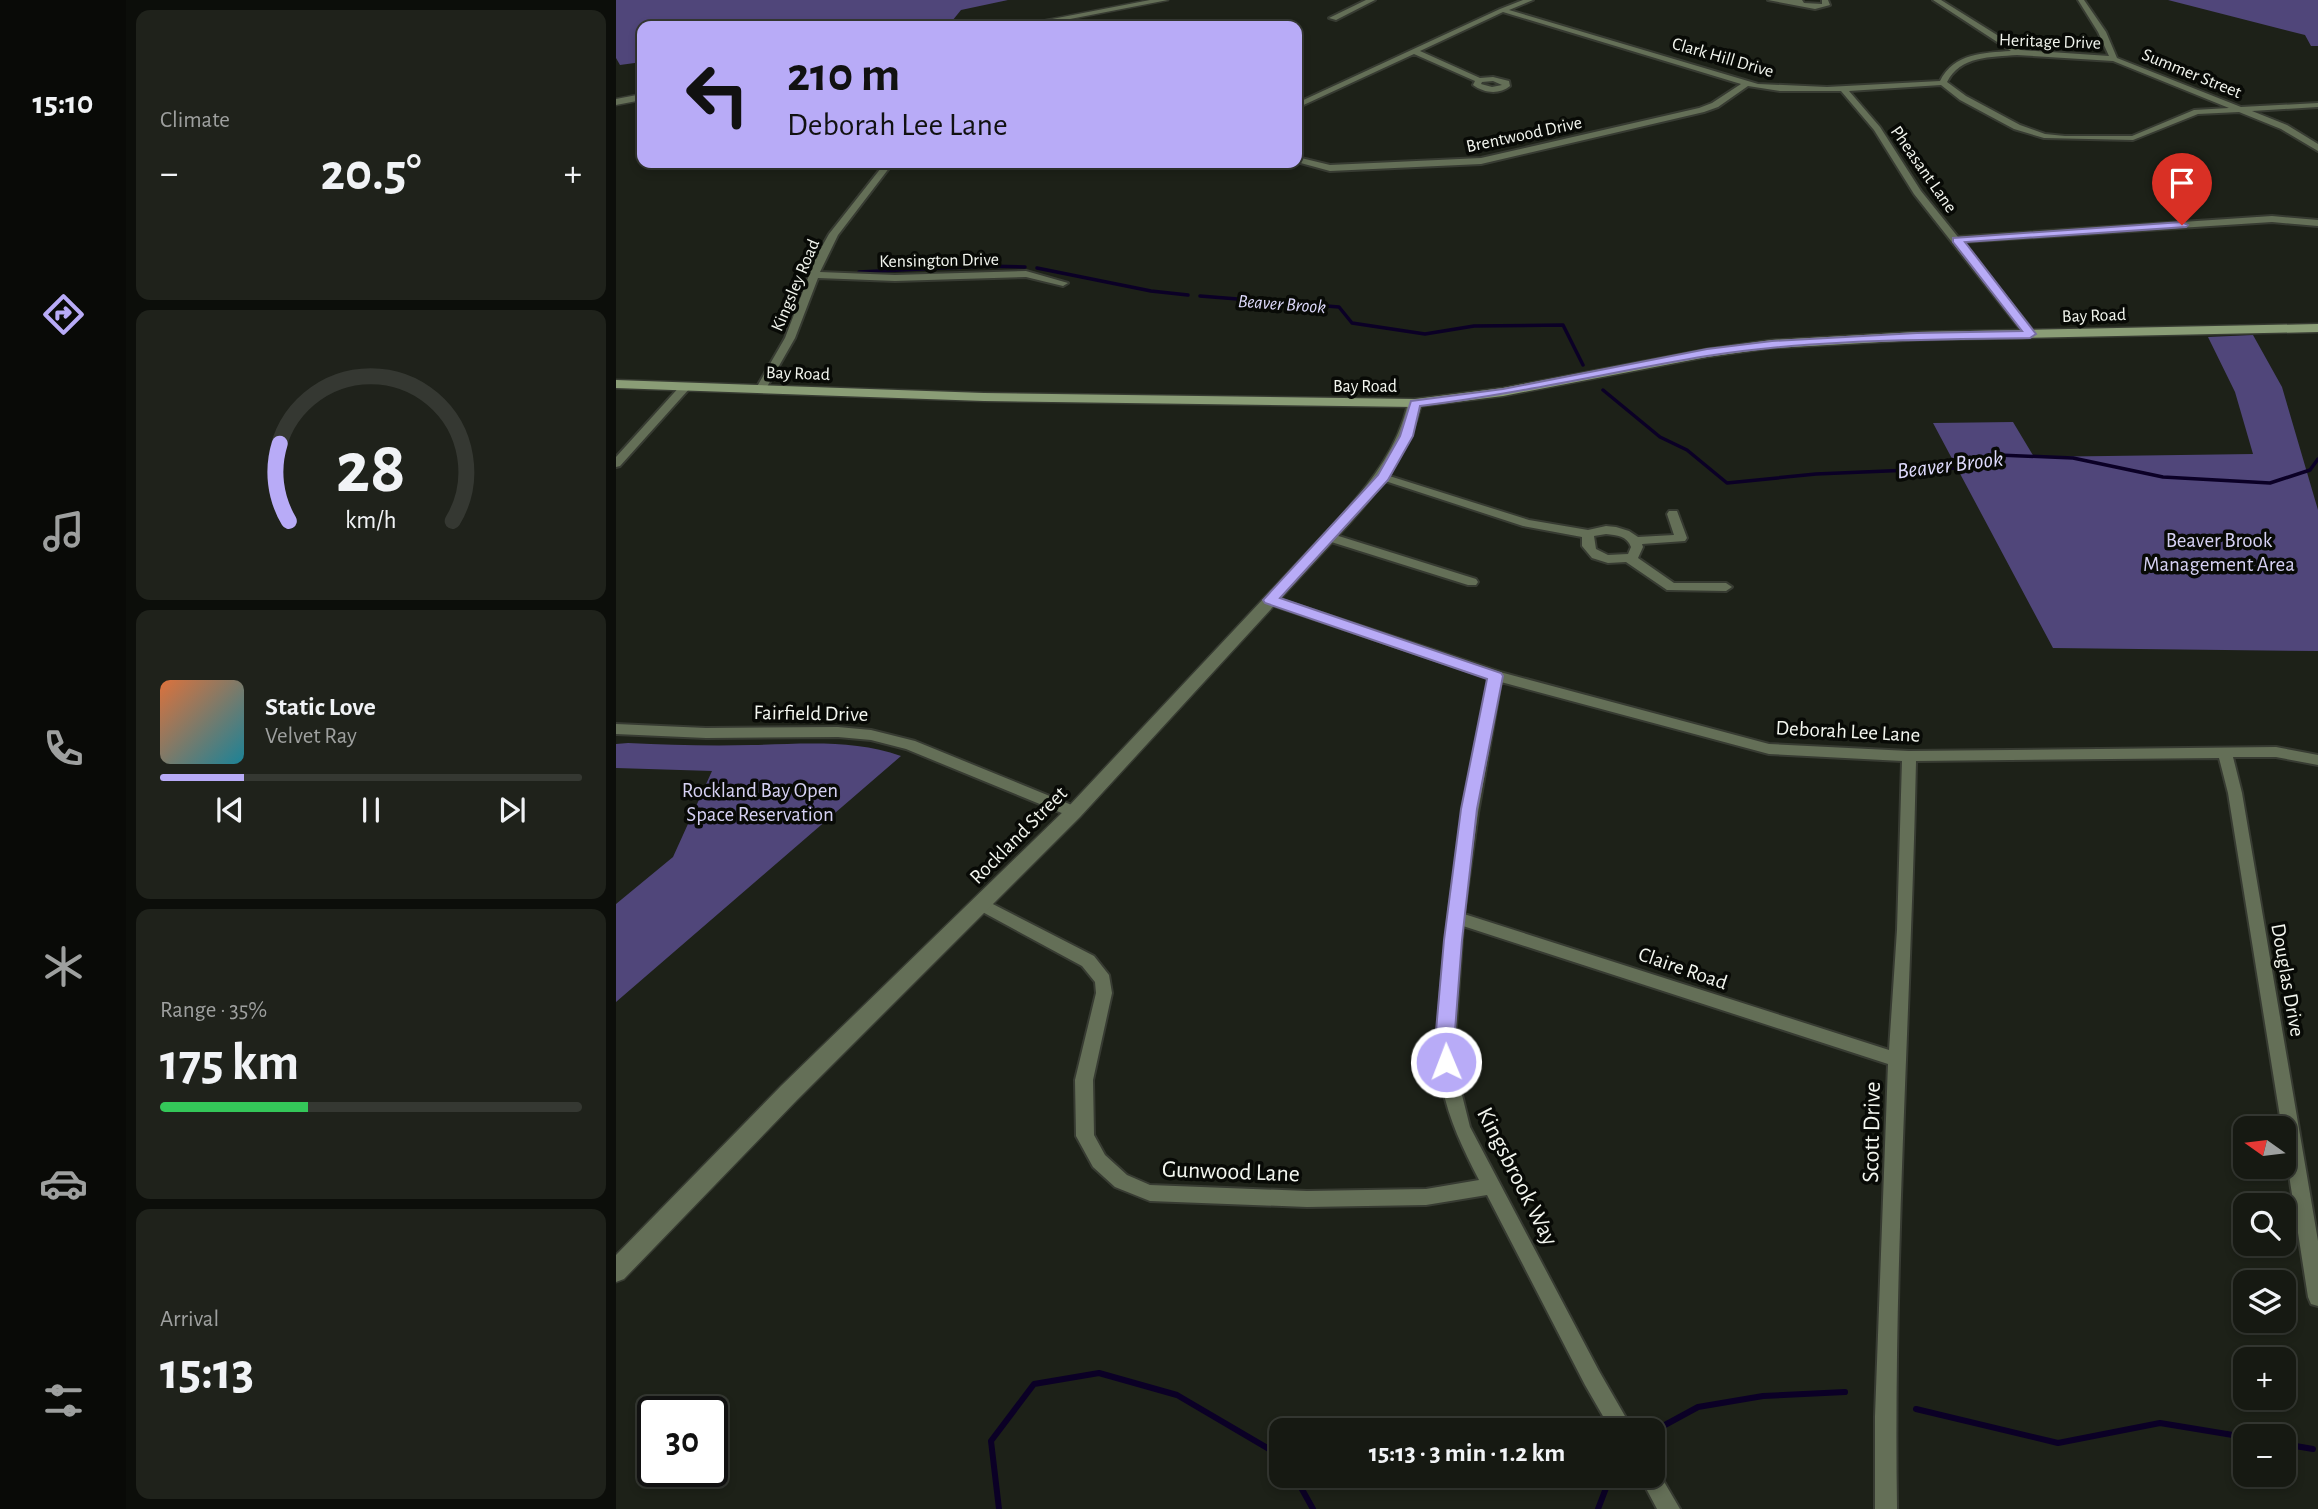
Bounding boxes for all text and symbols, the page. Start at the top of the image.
street label: Heritage Drive [1999,31,2101,53]
street label: Clark Hill Drive [1670,35,1776,81]
street label: Summer Street [2139,46,2244,102]
icon: left [672,49,763,140]
text: 210 m [787,51,900,100]
text: 15:10 [33,87,93,119]
text: Climate [160,109,230,132]
text: Deborah Lee Lane [787,109,1008,141]
street label: Brentwood Drive [1465,114,1584,156]
street label: Pheasant Lane [1887,123,1960,216]
text: 20.5° [320,147,422,199]
pin [2152,153,2212,225]
text: − [160,155,178,193]
text: + [564,155,582,193]
icon: arrive [2163,164,2201,202]
street label: Kingsley Road [768,237,823,334]
street label: Kensington Drive [879,251,999,271]
icon: directions [39,290,88,339]
water label: Beaver Brook [1237,292,1327,317]
street label: Bay Road [2062,306,2126,326]
street label: Bay Road [766,364,830,384]
street label: Bay Road [1333,378,1397,396]
text: 28 [336,433,406,506]
water label: Beaver Brook [1896,448,2005,483]
icon: music [39,507,88,556]
text: km/h [345,507,397,532]
park label: Beaver Brook Management Area [2143,530,2295,575]
text: Static Love [265,694,376,720]
street label: Fairfield Drive [754,702,868,725]
street label: Deborah Lee Lane [1775,717,1921,746]
icon: phone [39,724,88,773]
text: Velvet Ray [265,725,357,748]
park label: Rockland Bay Open Space Reservation [682,780,838,825]
street label: Rockland Street [966,782,1071,888]
icon: previous [211,791,249,829]
icon: pause [352,791,390,829]
icon: next [493,791,531,829]
street label: Douglas Drive [2267,922,2308,1038]
icon: climate [39,942,88,991]
street label: Claire Road [1636,943,1730,994]
text: Range · 35% [160,999,267,1022]
position arrow [1409,1025,1483,1099]
text: 175 km [160,1037,299,1089]
street label: Scott Drive [1859,1081,1885,1183]
street label: Kingsbrook Way [1472,1104,1562,1249]
north arrow [2233,1116,2296,1180]
map controls [2233,1116,2296,1487]
street label: Gunwood Lane [1162,1158,1300,1186]
icon: car [39,1159,88,1208]
button: search [2233,1193,2296,1256]
button: layers [2233,1270,2296,1333]
text: Arrival [160,1308,219,1331]
text: 15:13 [160,1346,254,1398]
button: + [2233,1347,2296,1410]
icon: filters [39,1376,88,1425]
speed limit sign: 30 [637,1396,728,1487]
button: − [2233,1424,2296,1487]
text: 15:13 · 3 min · 1.2 km [1369,1440,1565,1466]

